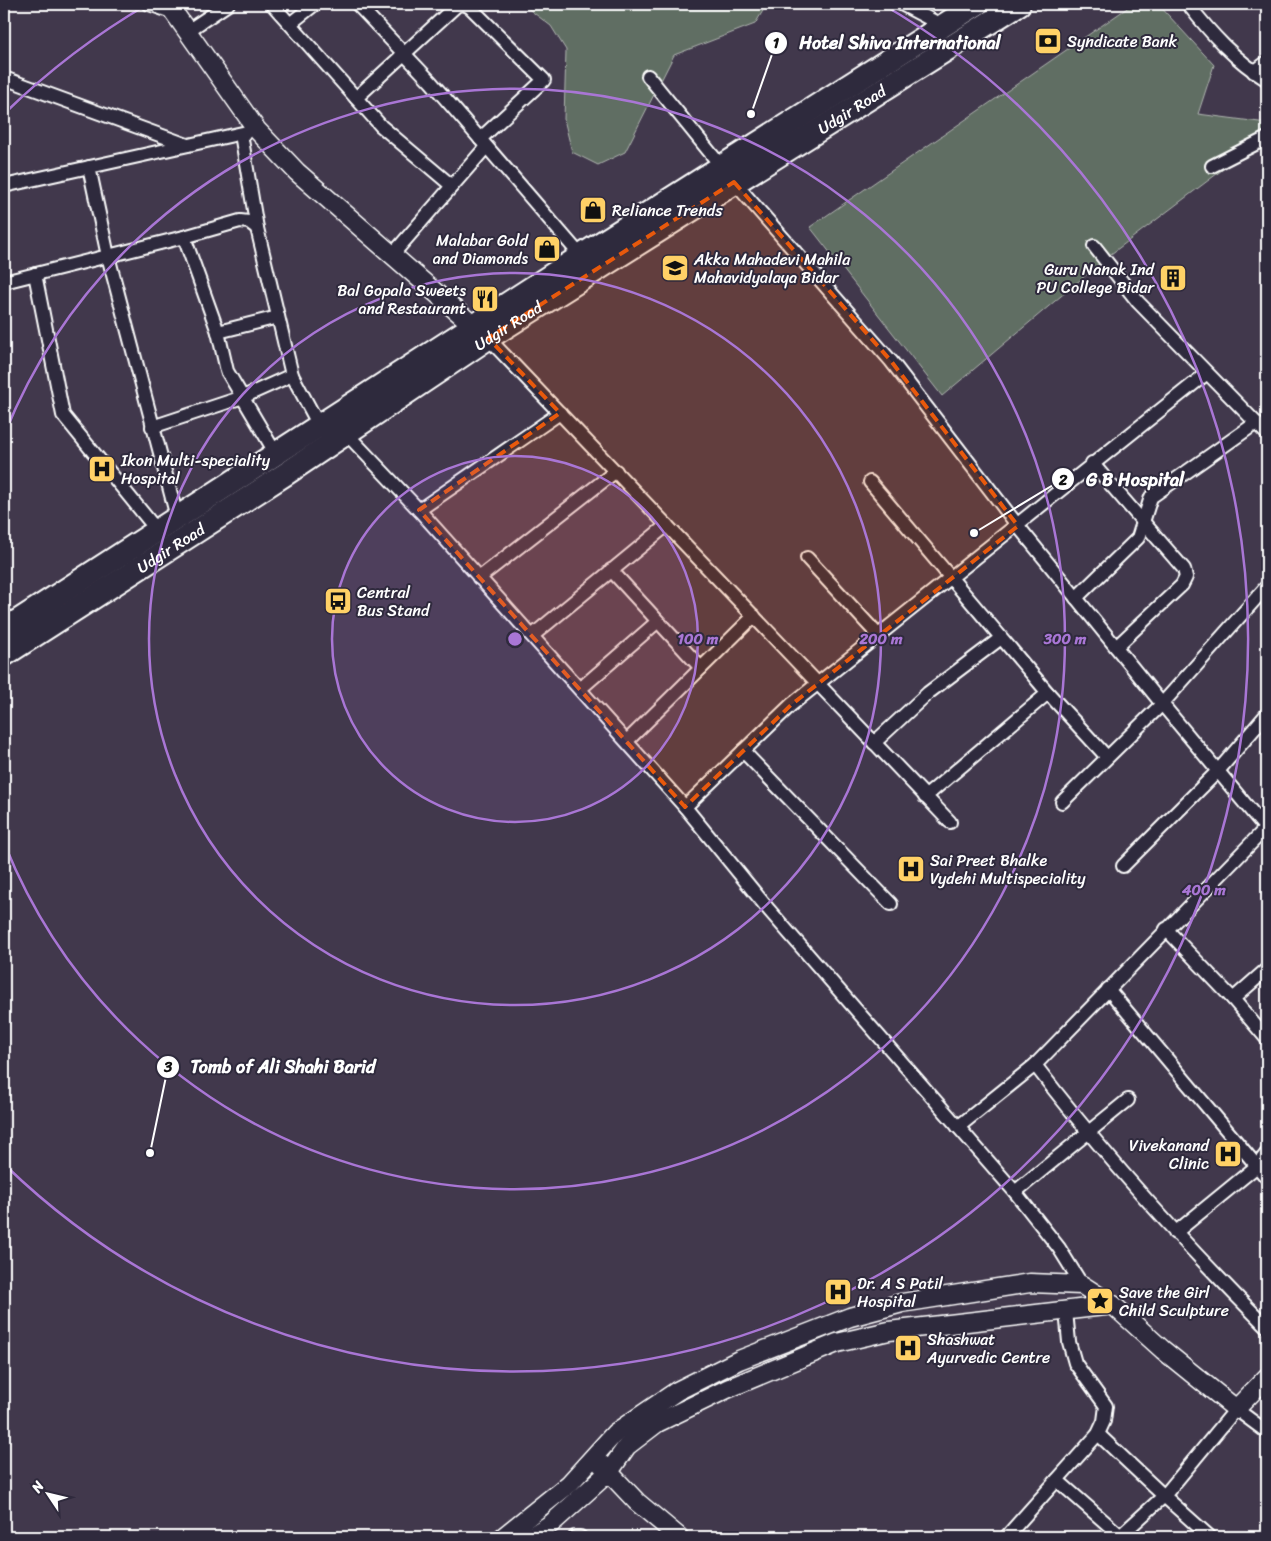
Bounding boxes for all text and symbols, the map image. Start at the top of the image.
bank icon: Syndicate Bank [1033,26,1063,56]
callout: Hotel Shiva International [763,27,1011,60]
text: Hotel Shiva International [798,27,1002,59]
place label: Syndicate Bank [1067,27,1178,56]
text: 1 [773,30,780,56]
street label: Udgir Road [812,76,893,142]
shop icon: Reliance Trends [578,195,608,225]
place label: Reliance Trends [612,196,723,225]
place label: Malabar Gold and Diamonds [433,226,530,273]
shop icon: Malabar Gold and Diamonds [532,234,562,264]
place label: Akka Mahadevi Mahila Mahavidyalaya Bidar [693,245,851,292]
school or university icon: Akka Mahadevi Mahila Mahavidyalaya Bidar [660,253,690,283]
place label: Guru Nanak Ind PU College Bidar [1037,255,1156,302]
building icon: Guru Nanak Ind PU College Bidar [1158,263,1188,293]
place label: Bal Gopala Sweets and Restaurant [337,276,466,323]
restaurant icon: Bal Gopala Sweets and Restaurant [470,284,500,314]
street label: Udgir Road [468,292,550,359]
place label: Ikon Multi-speciality Hospital [120,446,271,493]
hospital icon: Ikon Multi-speciality Hospital [87,454,117,484]
callout: G B Hospital [1051,463,1194,496]
text: G B Hospital [1085,464,1185,496]
text: 2 [1058,467,1068,493]
street label: Udgir Road [131,515,212,581]
place label: Central Bus Stand [357,578,431,625]
bus stop icon: Central Bus Stand [323,586,353,616]
text: 100 m [678,626,719,652]
text: 200 m [858,626,903,652]
text: 300 m [1043,626,1087,652]
centre of rings [506,630,524,648]
place label: Sai Preet Bhalke Vydehi Multispeciality [930,846,1086,893]
hospital icon: Sai Preet Bhalke Vydehi Multispeciality [896,854,926,884]
text: 400 m [1181,877,1226,903]
callout: Tomb of Ali Shahi Barid [155,1050,385,1083]
text: Tomb of Ali Shahi Barid [190,1051,377,1083]
text: 3 [163,1054,173,1080]
place label: Vivekanand Clinic [1129,1131,1211,1178]
hospital icon: Vivekanand Clinic [1213,1139,1243,1169]
place label: Dr. A S Patil Hospital [857,1269,943,1316]
hospital icon: Dr. A S Patil Hospital [823,1277,853,1307]
place label: Save the Girl Child Sculpture [1119,1278,1229,1325]
place icon: Save the Girl Child Sculpture [1085,1286,1115,1316]
place label: Shashwat Ayurvedic Centre [926,1325,1050,1372]
hospital icon: Shashwat Ayurvedic Centre [893,1333,923,1363]
north arrow [22,1468,72,1518]
text: N [24,1475,51,1499]

